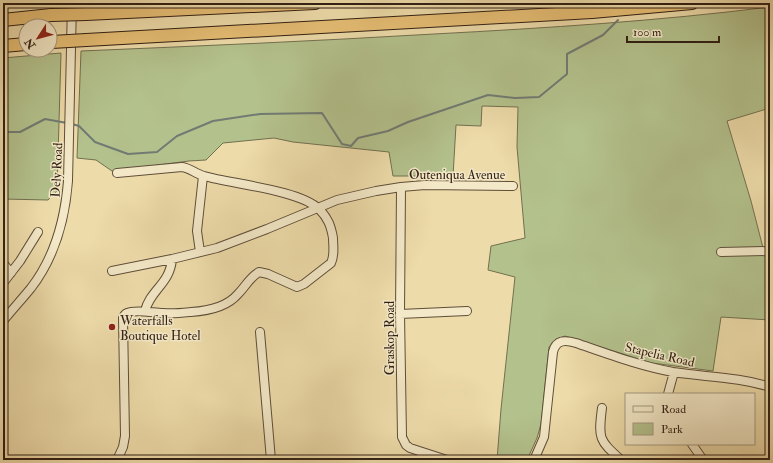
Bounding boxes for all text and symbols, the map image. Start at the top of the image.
north arrow [18,18,58,58]
scale bar [627,18,719,44]
text: 100 m [633,25,662,40]
text: N [21,35,39,52]
street label: Dely Road [48,142,67,198]
street label: Outeniqua Avenue [409,167,506,183]
street label: Graskop Road [382,300,399,375]
place label: Waterfalls Boutique Hotel [119,313,201,344]
marker: Waterfalls Boutique Hotel [107,322,117,332]
street label: Stapelia Road [623,339,697,372]
legend [625,393,755,445]
text: Road [661,402,686,417]
text: Park [661,422,683,437]

